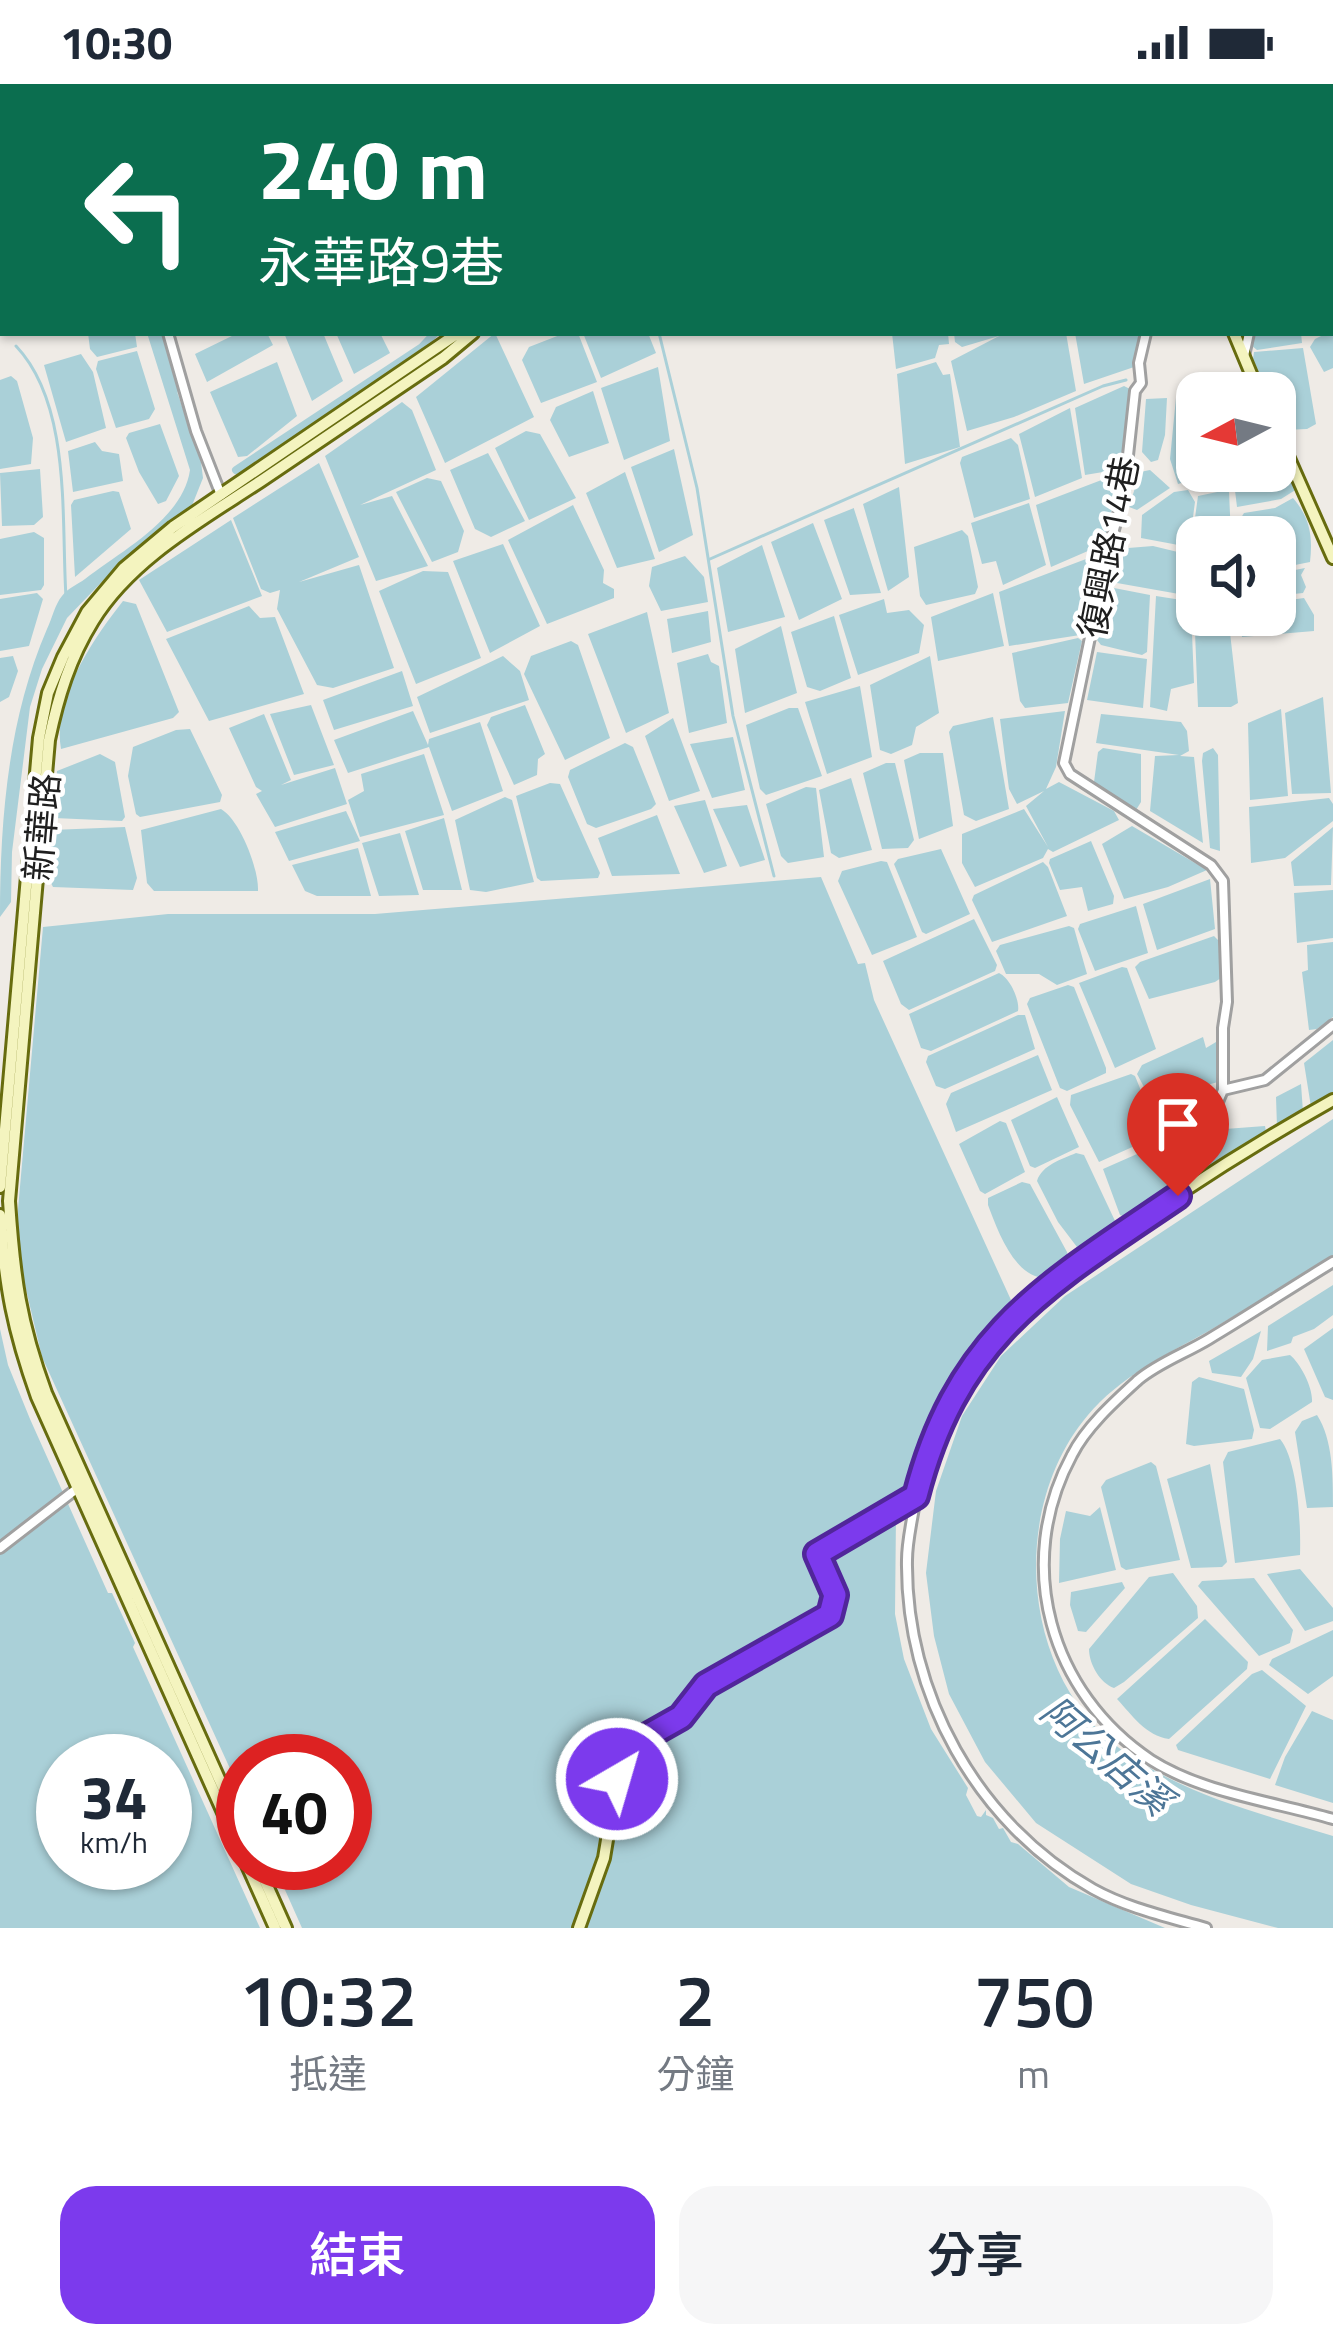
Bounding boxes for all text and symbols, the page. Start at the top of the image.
text: 10:30 [60,8,172,76]
text: 240 m [258,104,488,232]
icon: left [60,132,216,288]
text: 永華路9巷 [258,221,504,303]
north arrow [1176,372,1296,492]
map controls [1176,372,1296,636]
street label: 復興路14巷 [1063,451,1153,643]
button: sound [1176,516,1296,636]
street label: 新華路 [9,771,73,883]
pin [1127,1073,1229,1196]
icon: arrive [1145,1091,1211,1157]
water label: 阿公店溪 [1029,1682,1189,1832]
position arrow [554,1716,680,1842]
speed limit sign: 40 [216,1734,372,1890]
text: 34 [80,1751,148,1842]
text: km/h [80,1819,148,1865]
text: 10:32 [239,1944,417,2054]
text: 2 [675,1944,715,2054]
text: 750 [973,1945,1094,2055]
text: 抵達 [289,2044,367,2103]
text: 分鐘 [656,2044,734,2103]
text: m [1017,2044,1050,2103]
button: 結束 [60,2186,655,2324]
button: 分享 [679,2186,1273,2324]

